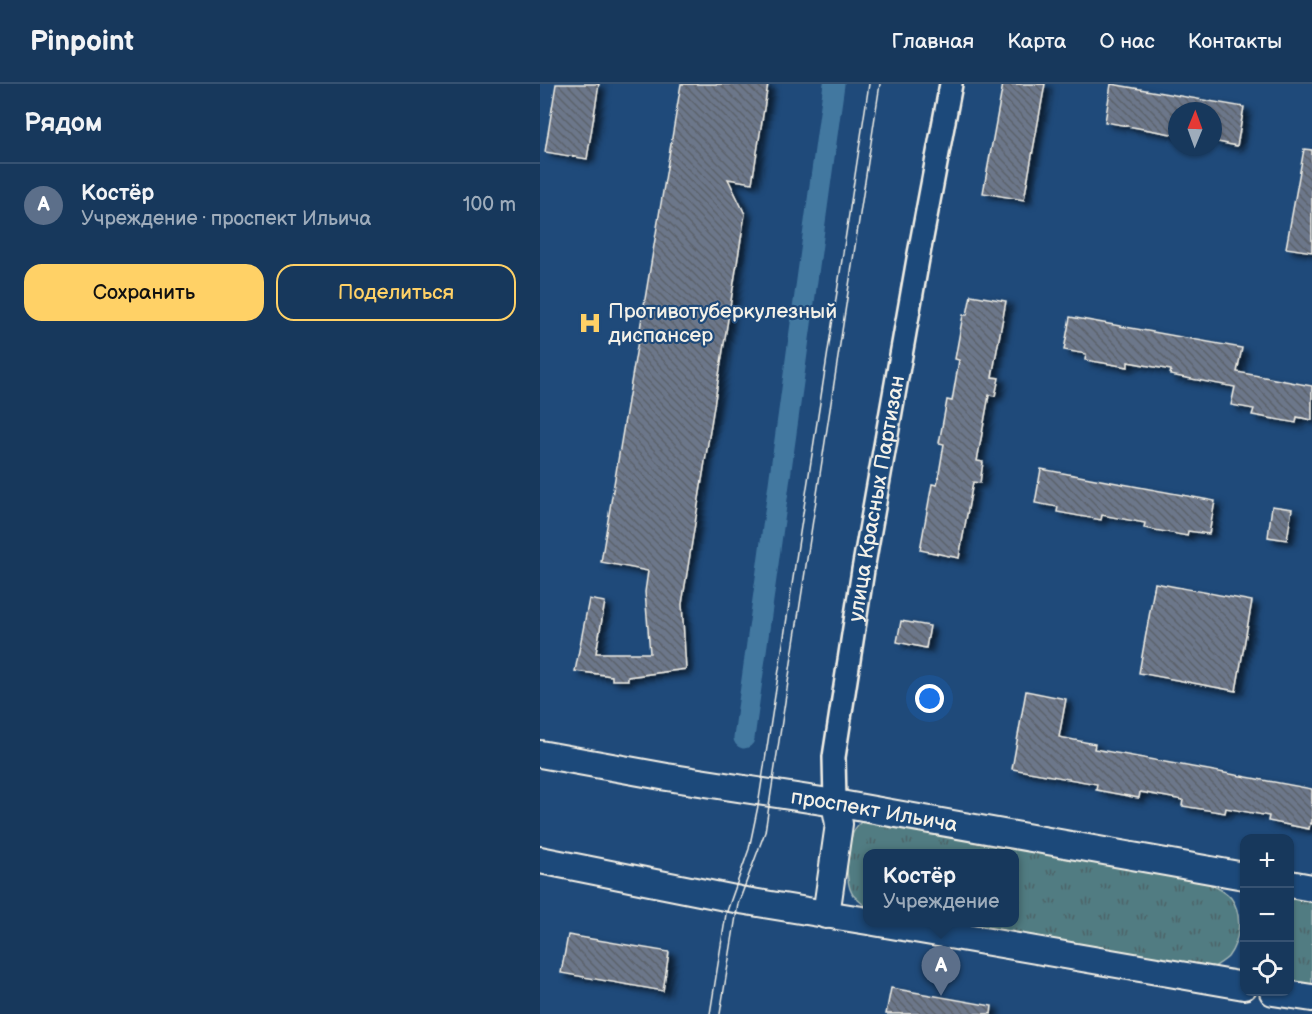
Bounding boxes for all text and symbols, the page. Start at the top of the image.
text: Pinpoint [30,25,134,58]
text: Главная [891,29,974,54]
text: Карта [1007,29,1066,54]
text: О нас [1099,29,1155,54]
text: Контакты [1188,29,1282,54]
north arrow [1168,102,1222,156]
text: Рядом [24,108,102,139]
text: Костёр [81,180,154,207]
text: A [37,193,50,217]
text: 100 m [463,193,516,217]
text: Учреждение · проспект Ильича [81,207,371,231]
button: Сохранить [24,264,264,321]
button: Поделиться [276,264,516,321]
place label: Противотуберкулезный диспансер [608,299,837,348]
hospital icon: Противотуберкулезный диспансер [577,310,603,336]
street label: улица Красных Партизан [843,373,910,623]
your location [915,684,944,713]
street label: проспект Ильича [789,784,960,837]
map controls [1240,834,1294,996]
button: + [1240,834,1294,888]
popup [863,849,1019,927]
text: Костёр [883,863,956,890]
button: − [1240,888,1294,942]
text: Учреждение [883,890,999,914]
button: locate [1240,942,1294,996]
pin: A [922,946,960,996]

